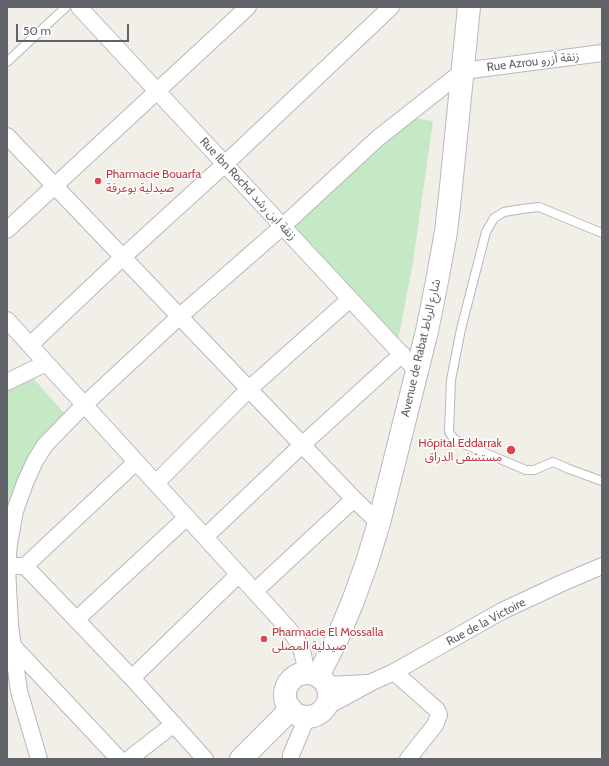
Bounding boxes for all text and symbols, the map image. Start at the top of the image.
scale bar [18,16,131,42]
text: 50 m [23,23,51,38]
street label: Rue Azrou زنقة أزرو [486,49,580,75]
street label: Rue Ibn Rochd زنقة ابن رشد [197,135,299,243]
place label: Pharmacie Bouarfa صيدلية بوعرفة [106,167,201,195]
marker: Pharmacie Bouarfa صيدلية بوعرفة [93,176,103,186]
street label: Avenue de Rabat شارع الرباط [398,278,444,418]
place label: Hôpital Eddarrak مستشفى الدراق [418,436,502,464]
marker: Hôpital Eddarrak مستشفى الدراق [505,444,517,456]
street label: Rue de la Victoire [444,595,528,649]
place label: Pharmacie El Mossalla صيدلية المصلى [272,625,383,653]
marker: Pharmacie El Mossalla صيدلية المصلى [259,634,269,644]

